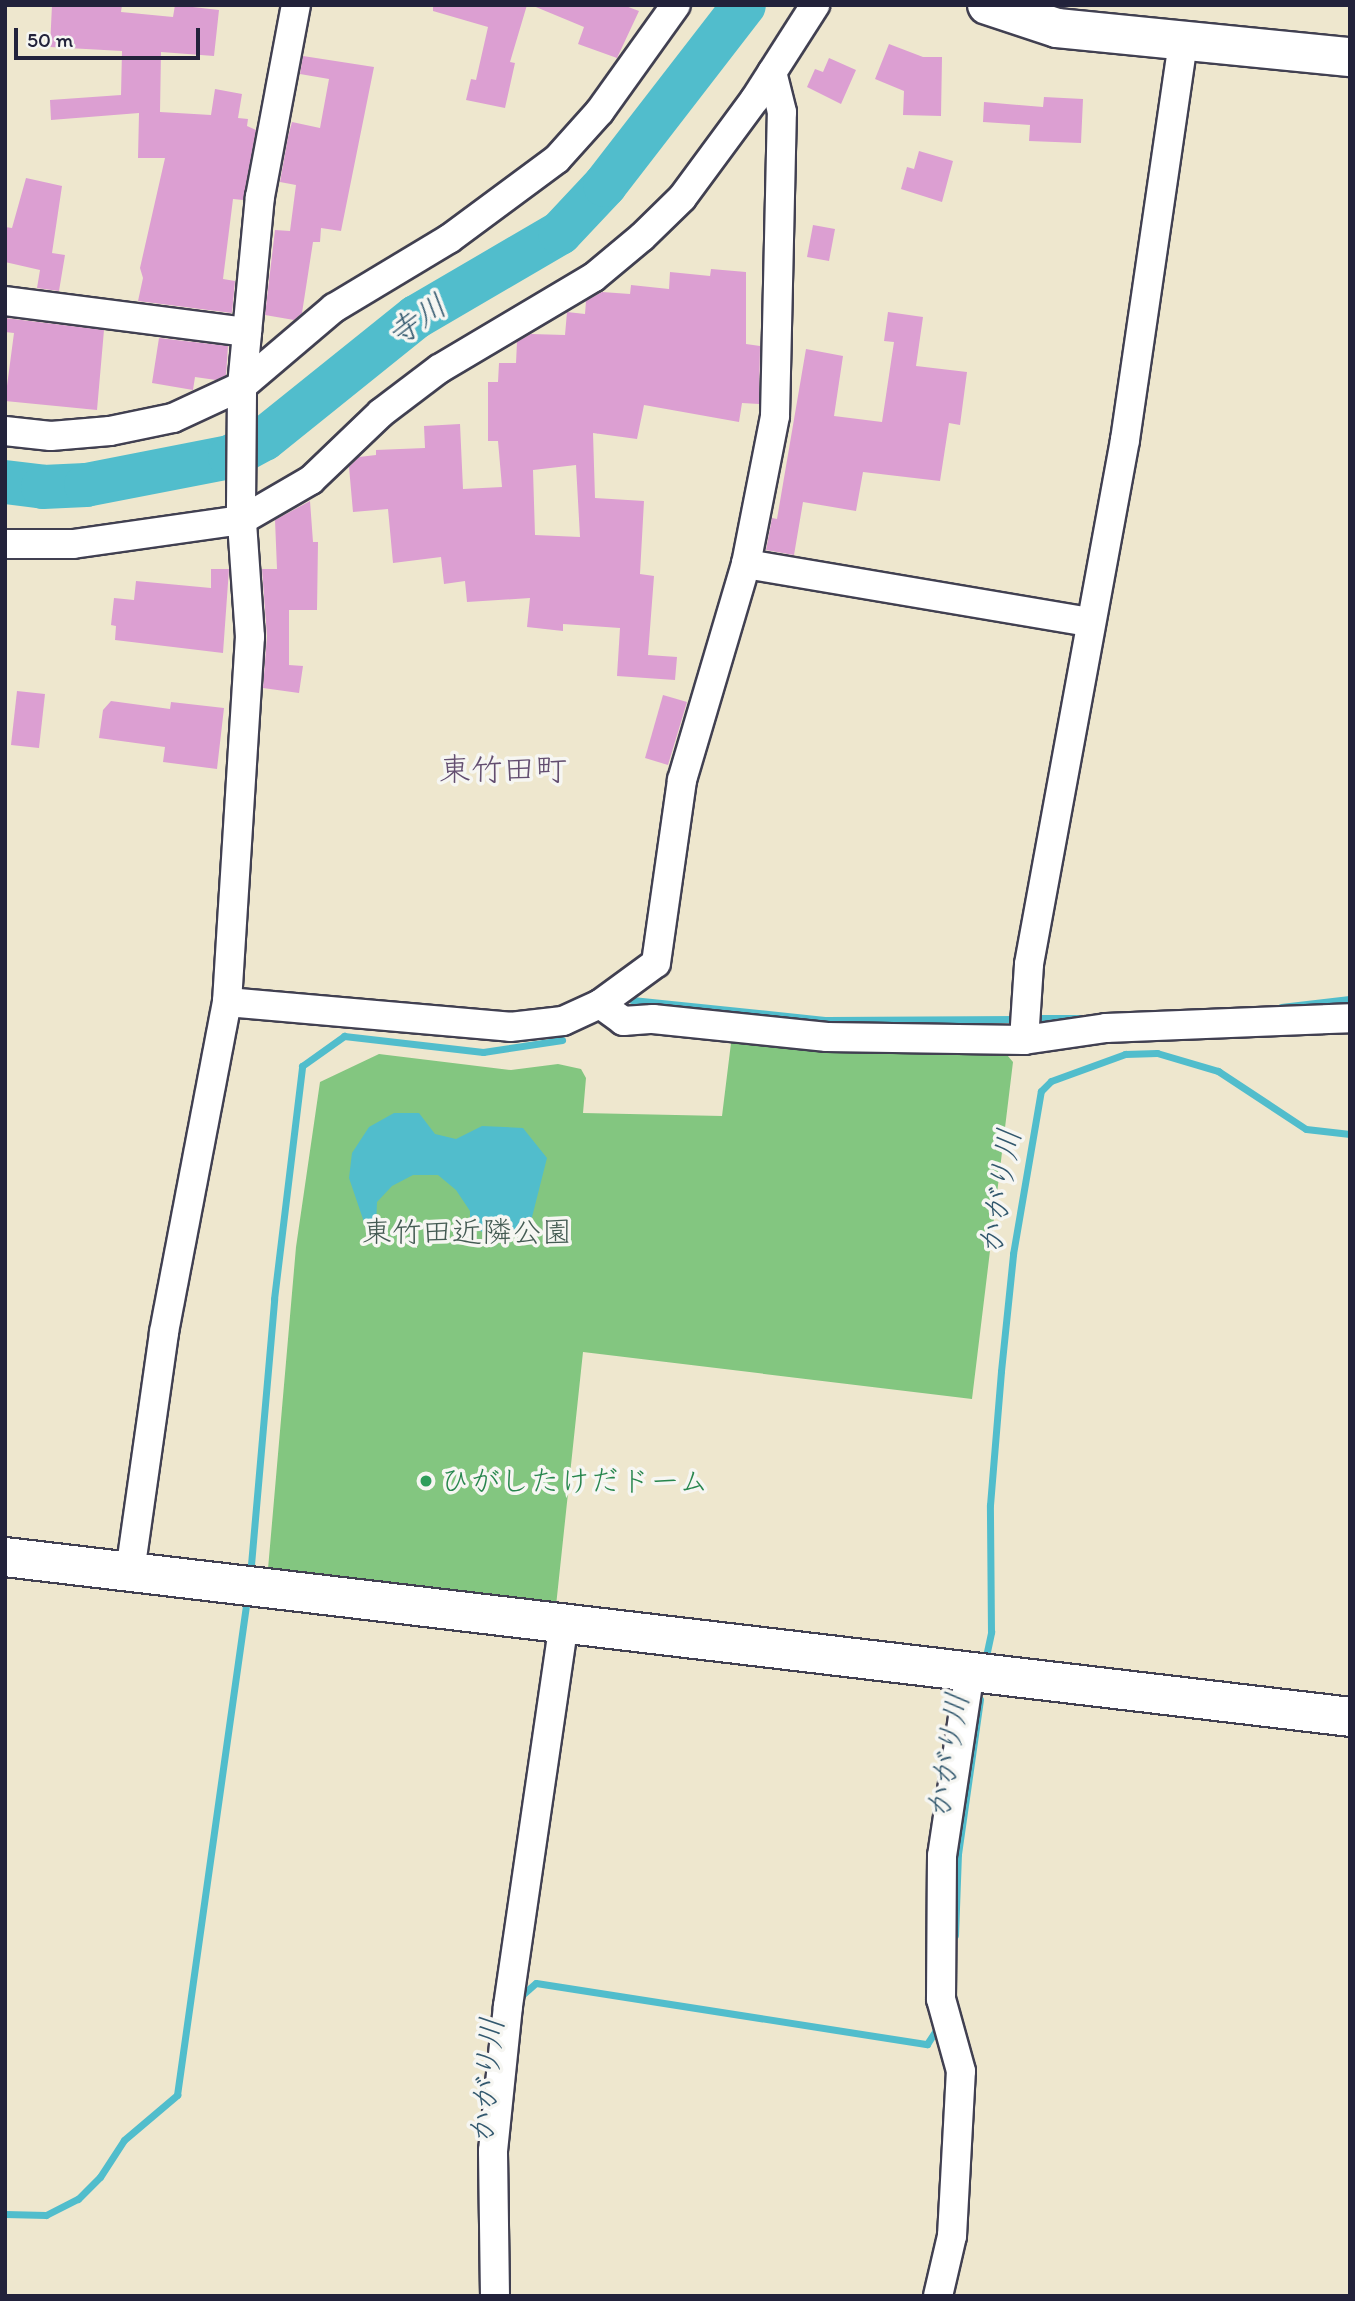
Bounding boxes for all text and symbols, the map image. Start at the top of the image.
scale bar [18,14,203,58]
text: 50 m [27,27,73,52]
water label: 寺川 [380,286,454,354]
district label: 東竹田町 [439,750,567,788]
water label: かがり川 [971,1126,1029,1258]
park label: 東竹田近隣公園 [362,1214,572,1250]
place label: ひがしたけだドーム [440,1463,710,1499]
marker: ひがしたけだドーム [418,1473,434,1489]
water label: かがり川 [919,1690,977,1822]
water label: かがり川 [462,2016,512,2146]

